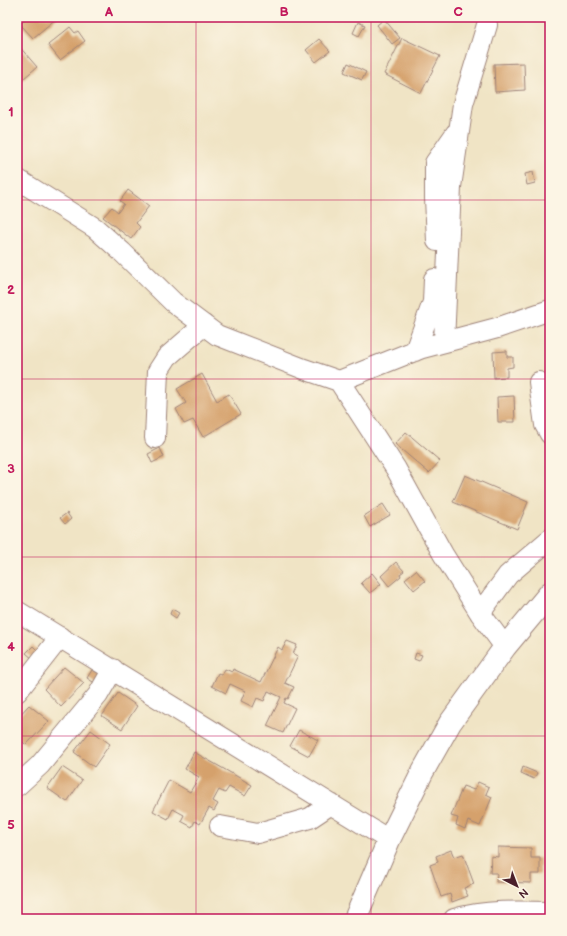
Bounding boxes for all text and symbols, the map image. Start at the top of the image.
text: A [104,4,113,20]
text: B [279,4,289,20]
text: C [453,4,463,20]
text: 1 [8,104,14,120]
text: 2 [7,282,15,298]
text: 3 [7,461,15,477]
text: 4 [7,639,15,655]
text: 5 [7,817,15,833]
north arrow [497,866,537,906]
text: N [516,885,531,901]

